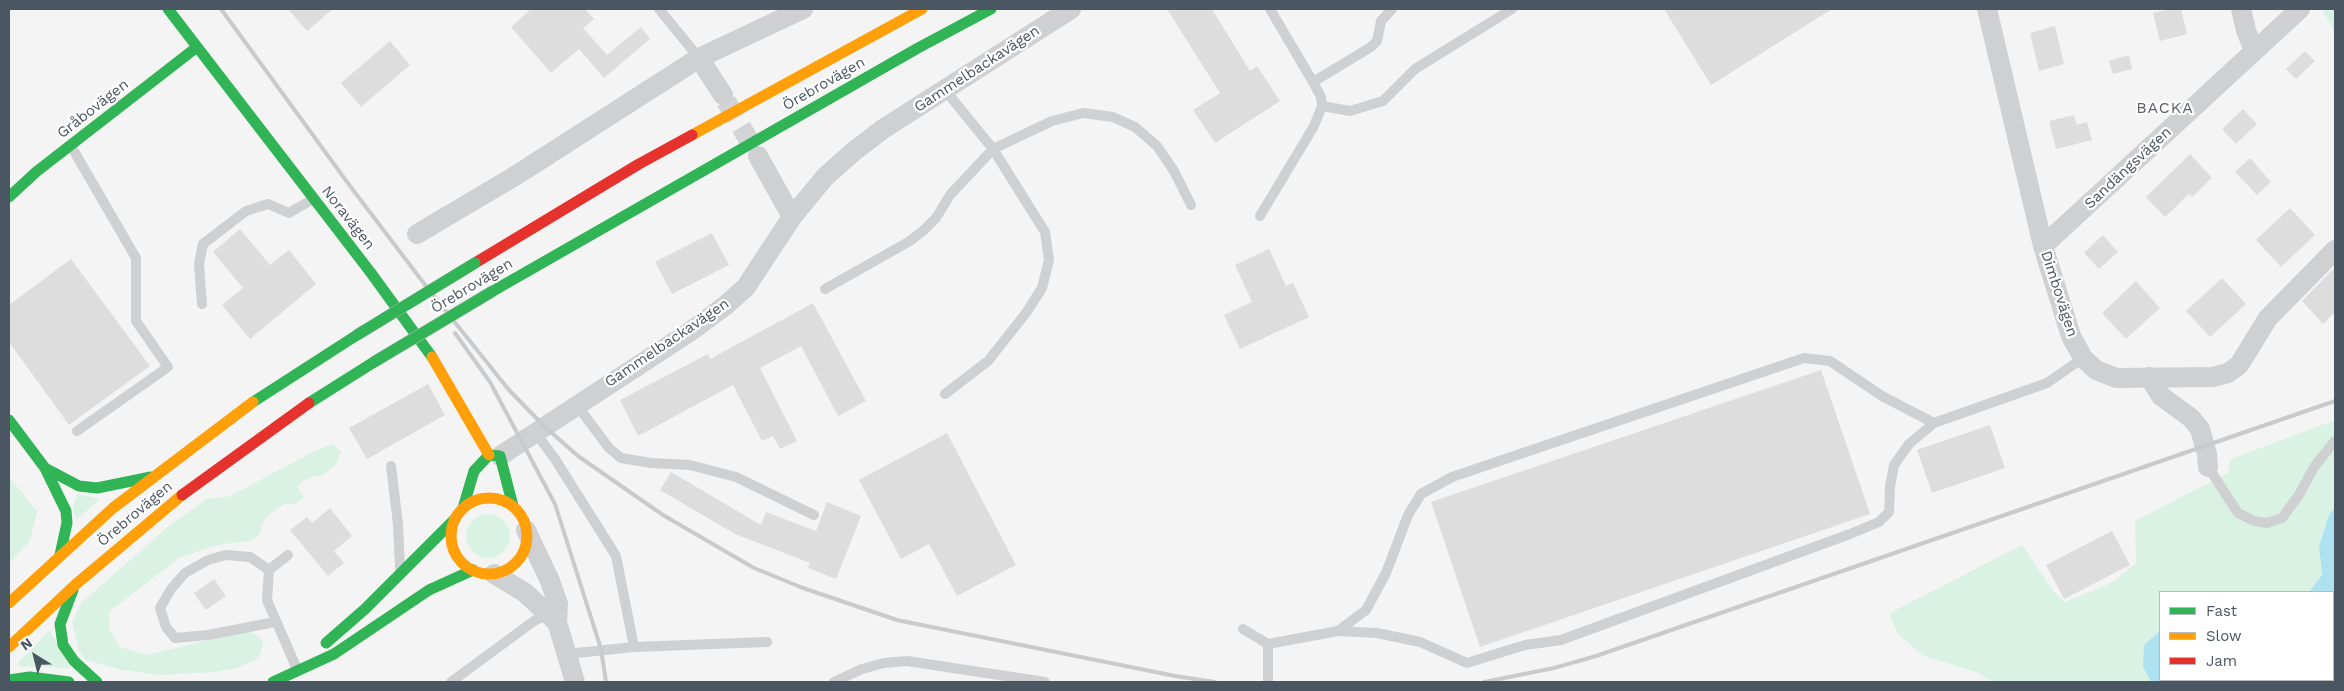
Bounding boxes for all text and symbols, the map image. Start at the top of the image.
street label: Gammelbackavägen [911,22,1043,116]
street label: Örebrovägen [780,53,868,115]
street label: Gråbovägen [54,76,132,142]
district label: BACKA [2136,98,2194,118]
street label: Sandängsvägen [2081,123,2175,213]
street label: Noravägen [317,182,379,254]
street label: Dimbovägen [2037,249,2081,339]
street label: Örebrovägen [428,255,516,317]
street label: Gammelbackavägen [601,295,733,391]
street label: Örebrovägen [94,478,176,550]
legend [2159,591,2334,681]
text: Fast [2206,602,2237,620]
text: Slow [2206,627,2242,645]
north arrow [10,631,60,681]
text: N [17,634,35,653]
text: Jam [2206,652,2237,670]

